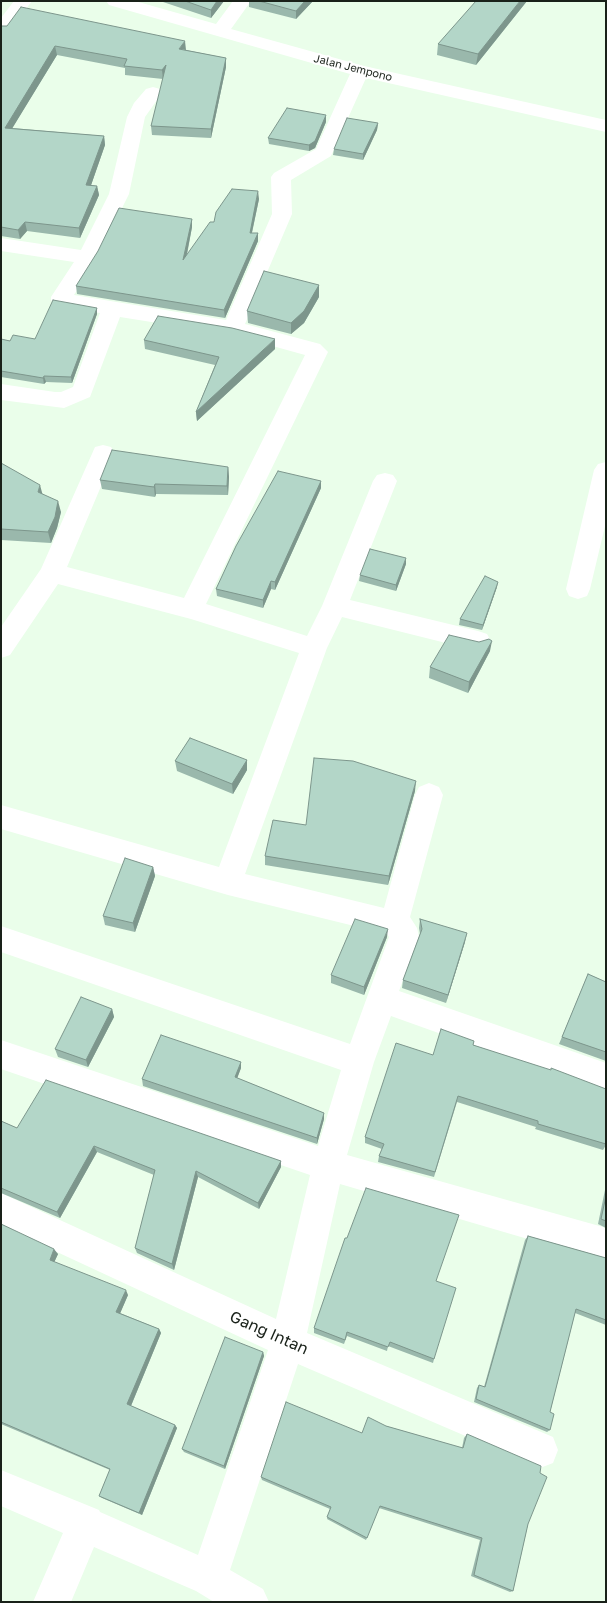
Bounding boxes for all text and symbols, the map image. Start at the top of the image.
street label: Jalan Jempono [312,52,394,84]
street label: Gang Intan [227,1307,311,1359]

